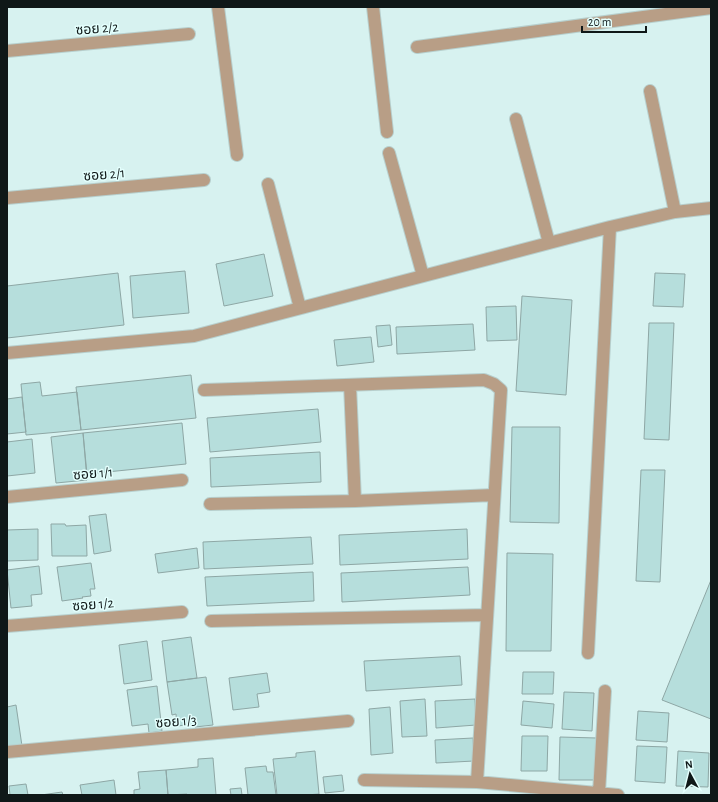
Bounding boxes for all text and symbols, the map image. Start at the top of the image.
scale bar [582,8,646,34]
text: 20 m [588,16,611,28]
street label: ซอย 2/2 [75,20,119,38]
street label: ซอย 2/1 [83,166,125,184]
street label: ซอย 1/1 [72,465,114,483]
street label: ซอย 1/2 [72,596,114,614]
street label: ซอย 1/3 [155,713,197,731]
north arrow [670,754,710,794]
text: N [684,759,693,770]

